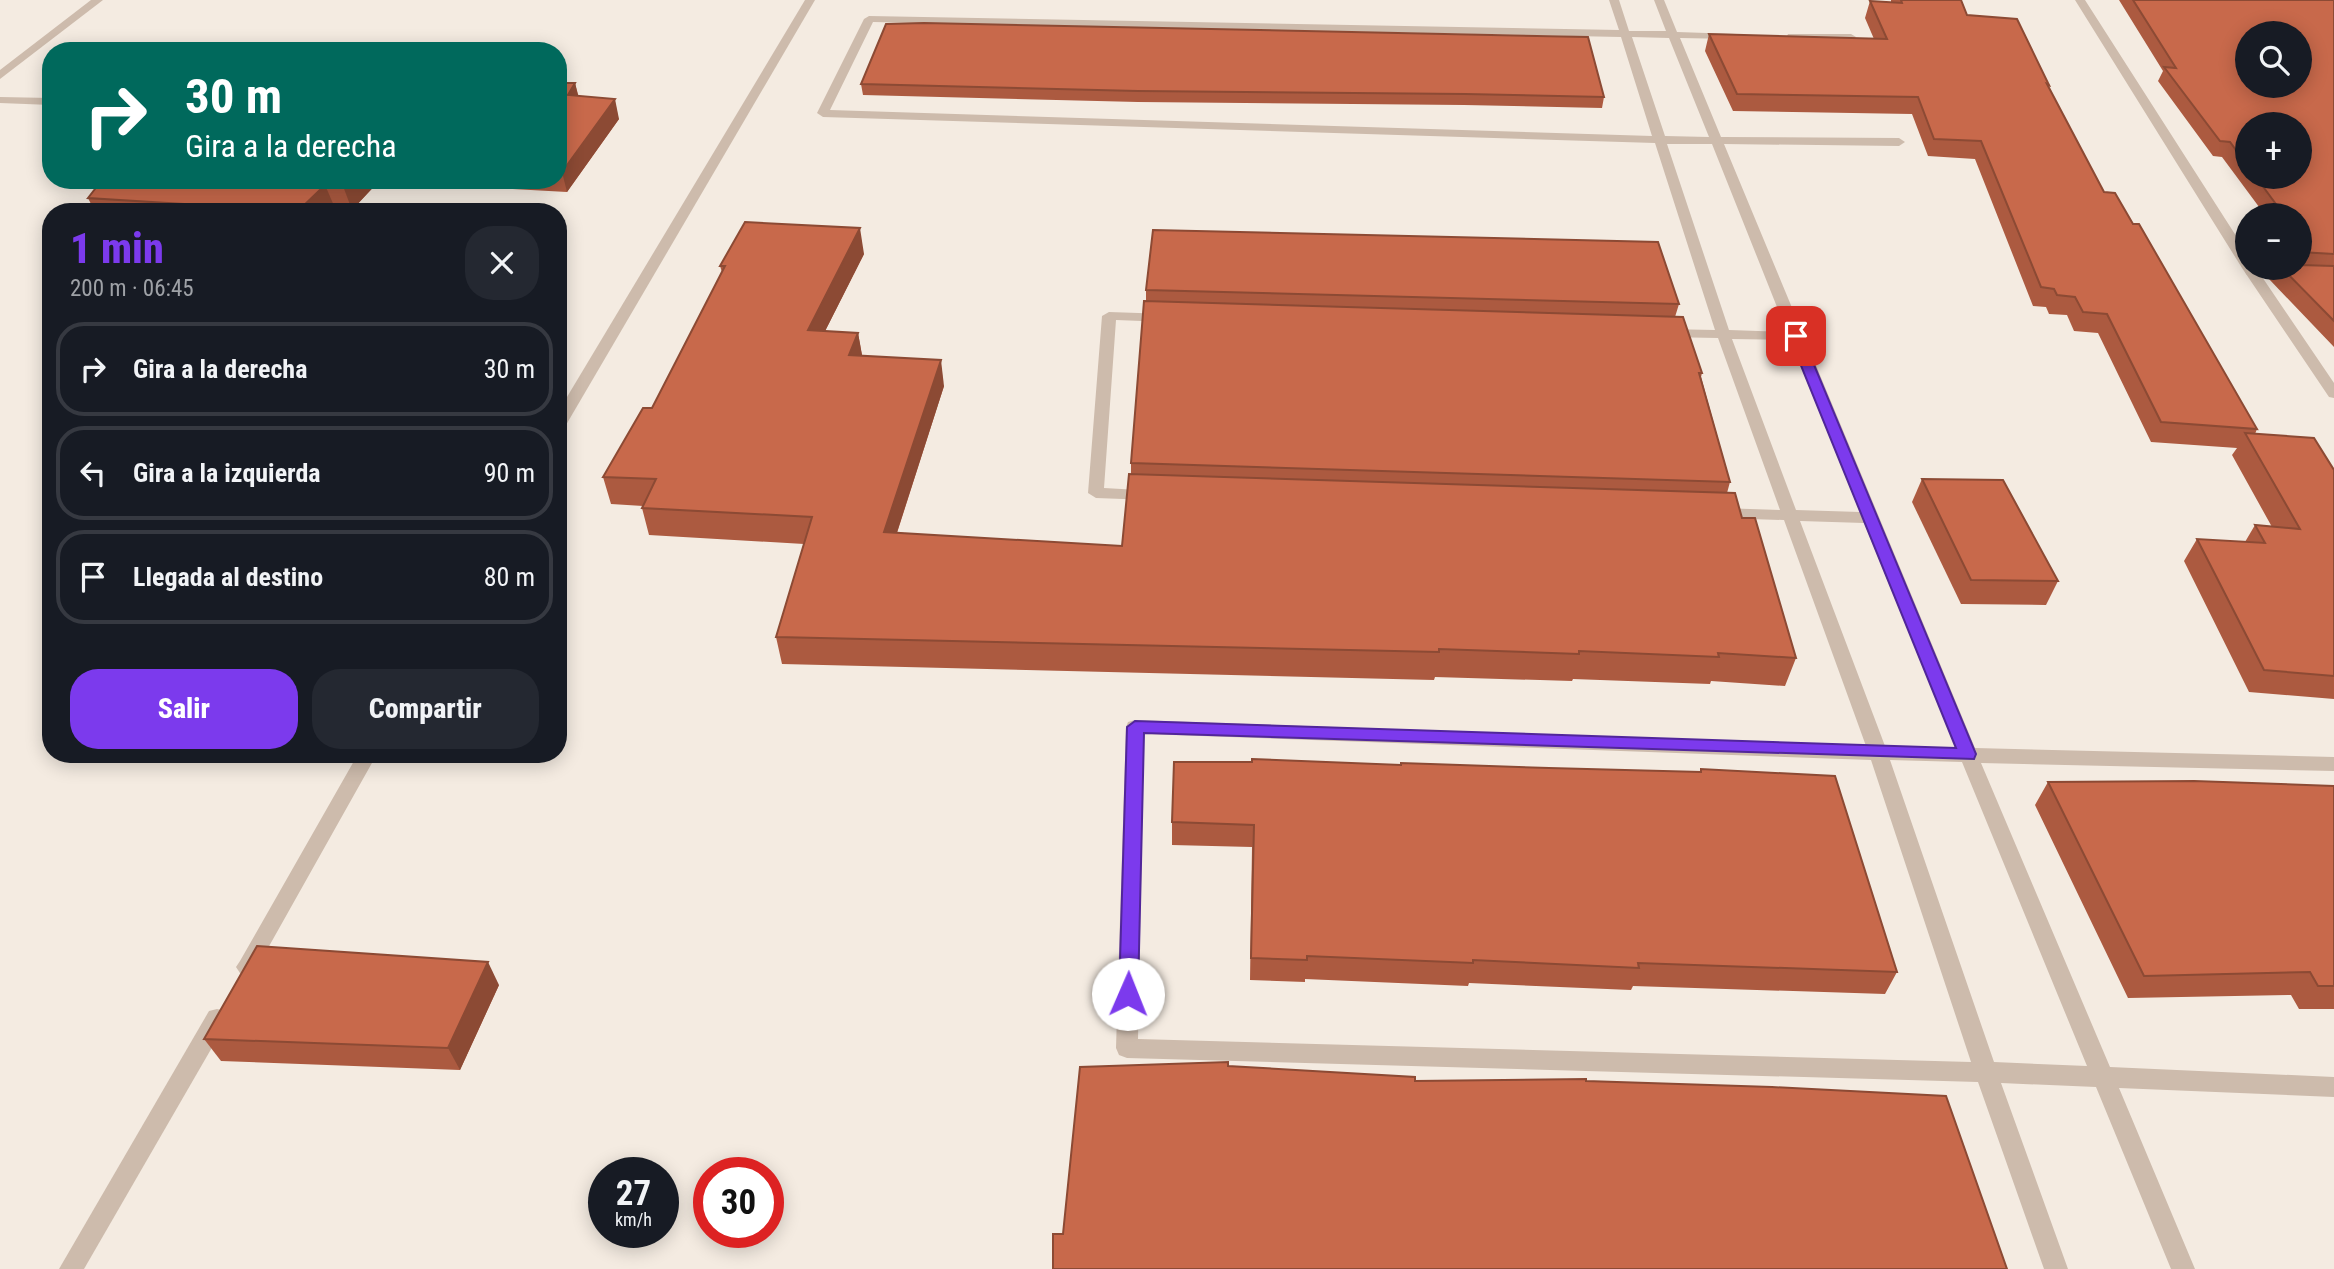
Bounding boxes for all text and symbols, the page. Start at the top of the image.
map controls [2235,21,2312,280]
button: search [2235,21,2312,98]
text: 30 m [185,68,282,125]
icon: right [70,70,161,161]
button: + [2235,112,2312,189]
text: Gira a la derecha [185,127,397,165]
button: − [2235,203,2312,280]
text: 1 min [70,224,164,273]
button: close [465,226,539,300]
text: 200 m · 06:45 [70,275,194,302]
pin [1766,306,1826,366]
icon: arrive [1777,317,1815,355]
icon: right [74,350,112,388]
text: Gira a la derecha [133,354,307,384]
text: 30 m [484,354,535,384]
icon: left [74,454,112,492]
text: Gira a la izquierda [133,458,321,488]
text: 90 m [484,458,535,488]
icon: arrive [74,558,112,596]
text: Llegada al destino [133,562,323,592]
text: 80 m [484,562,535,592]
button: Salir [70,669,298,749]
button: Compartir [312,669,539,749]
position arrow [1091,957,1165,1031]
speed limit sign: 30 [693,1157,784,1248]
text: 27 [616,1173,651,1214]
text: km/h [615,1209,652,1230]

